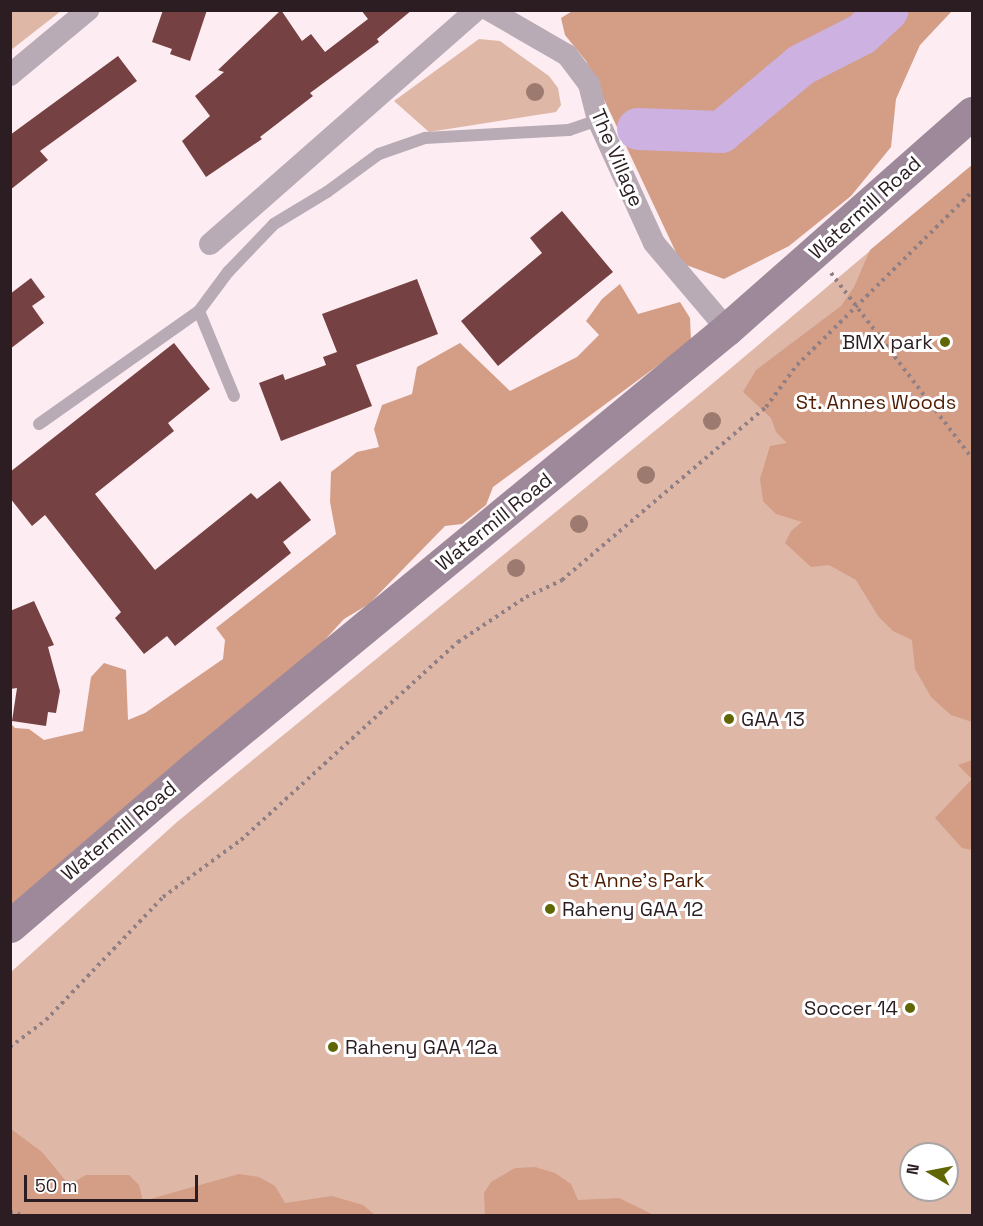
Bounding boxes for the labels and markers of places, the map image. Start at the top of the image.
place label: BMX park [842,330,933,354]
marker: BMX park [938,335,952,349]
place label: GAA 13 [741,707,805,731]
marker: GAA 13 [722,712,736,726]
place label: Raheny GAA 12 [562,897,704,921]
marker: Raheny GAA 12 [543,902,557,916]
place label: Soccer 14 [804,996,898,1020]
marker: Soccer 14 [903,1001,917,1015]
place label: Raheny GAA 12a [345,1035,498,1059]
marker: Raheny GAA 12a [326,1040,340,1054]

